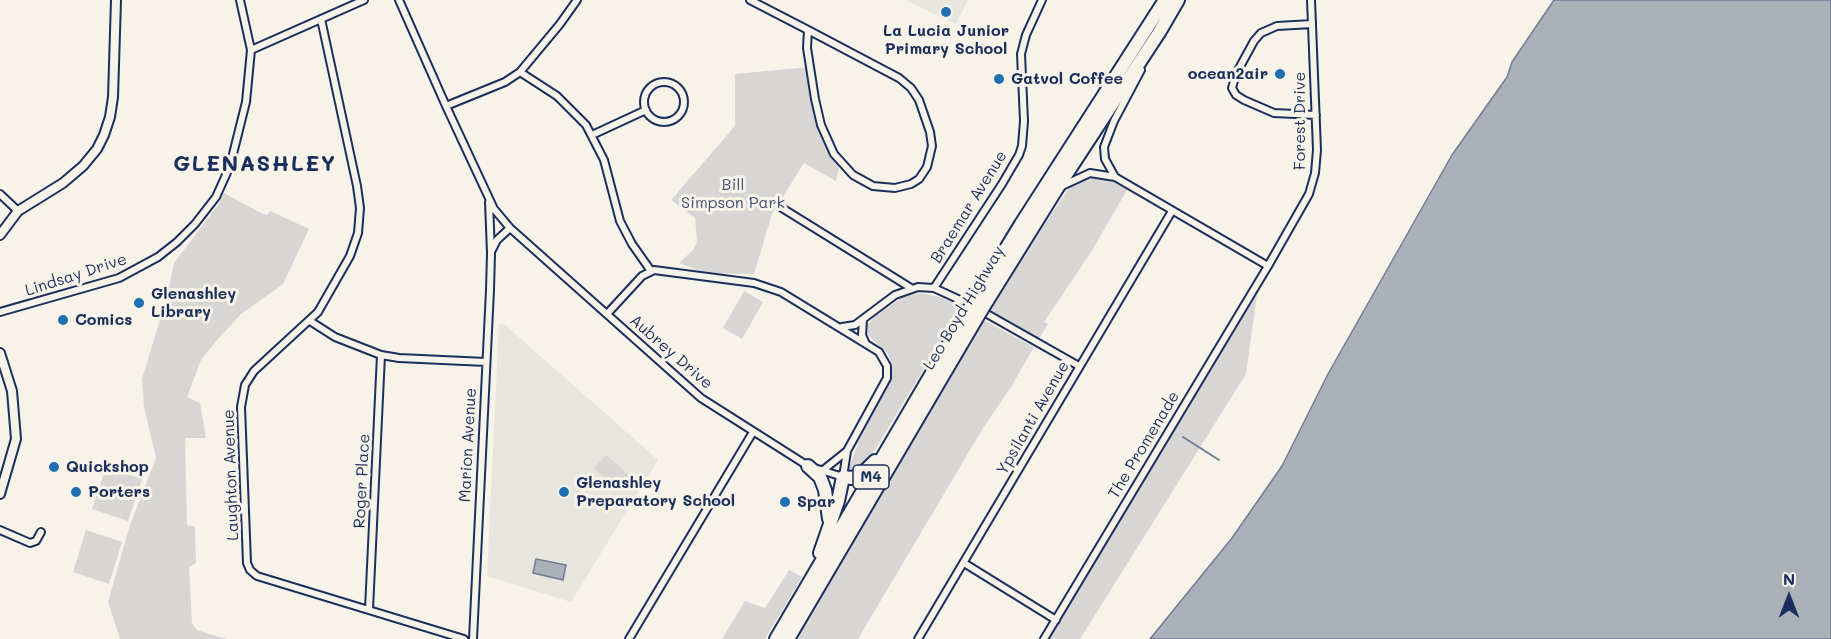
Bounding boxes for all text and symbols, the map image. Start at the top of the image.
marker: La Lucia Junior Primary School [939,5,953,19]
place label: La Lucia Junior Primary School [883,21,1009,59]
place label: ocean2air [1188,64,1268,84]
marker: ocean2air [1273,67,1287,81]
place label: Gatvol Coffee [1011,69,1123,89]
marker: Gatvol Coffee [992,72,1006,86]
street label: Forest Drive [1290,72,1310,170]
street label: Braemar Avenue [927,147,1011,267]
district label: GLENASHLEY [173,151,337,177]
park label: Bill Simpson Park [681,175,785,213]
street label: Leo Boyd Highway [919,242,1009,374]
street label: Lindsay Drive [23,250,129,300]
place label: Glenashley Library [151,284,236,322]
marker: Glenashley Library [132,296,146,310]
place label: Comics [75,310,132,330]
street label: Aubrey Drive [626,311,716,393]
marker: Comics [56,313,70,327]
street label: Ypsilanti Avenue [993,358,1073,478]
street label: Marion Avenue [455,387,481,503]
street label: The Promenade [1104,388,1184,502]
street label: Laughton Avenue [219,409,243,541]
street label: Roger Place [350,433,374,529]
place label: Quickshop [66,457,149,477]
marker: Quickshop [47,460,61,474]
road number: M4 [853,465,889,489]
place label: Glenashley Preparatory School [576,473,735,511]
place label: Porters [88,482,150,502]
marker: Porters [69,485,83,499]
marker: Glenashley Preparatory School [557,485,571,499]
place label: Spar [797,492,835,512]
marker: Spar [778,495,792,509]
north arrow [1759,567,1819,627]
text: N [1783,568,1795,589]

